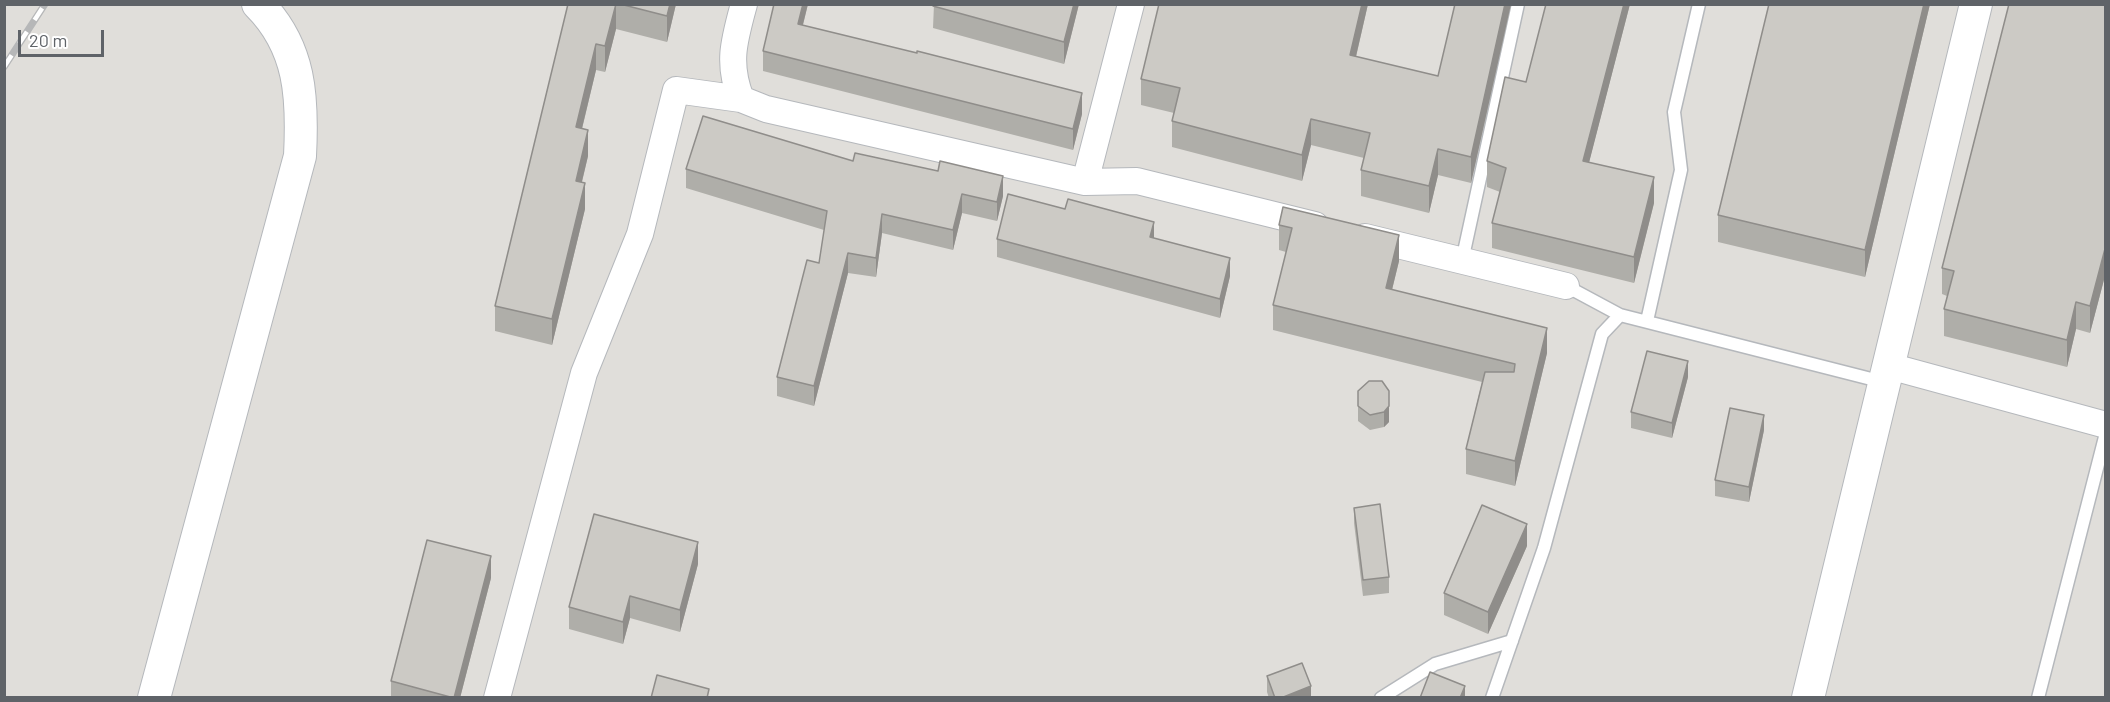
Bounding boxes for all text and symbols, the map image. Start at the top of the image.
scale bar [21,18,106,56]
text: 20 m [29,29,67,51]

